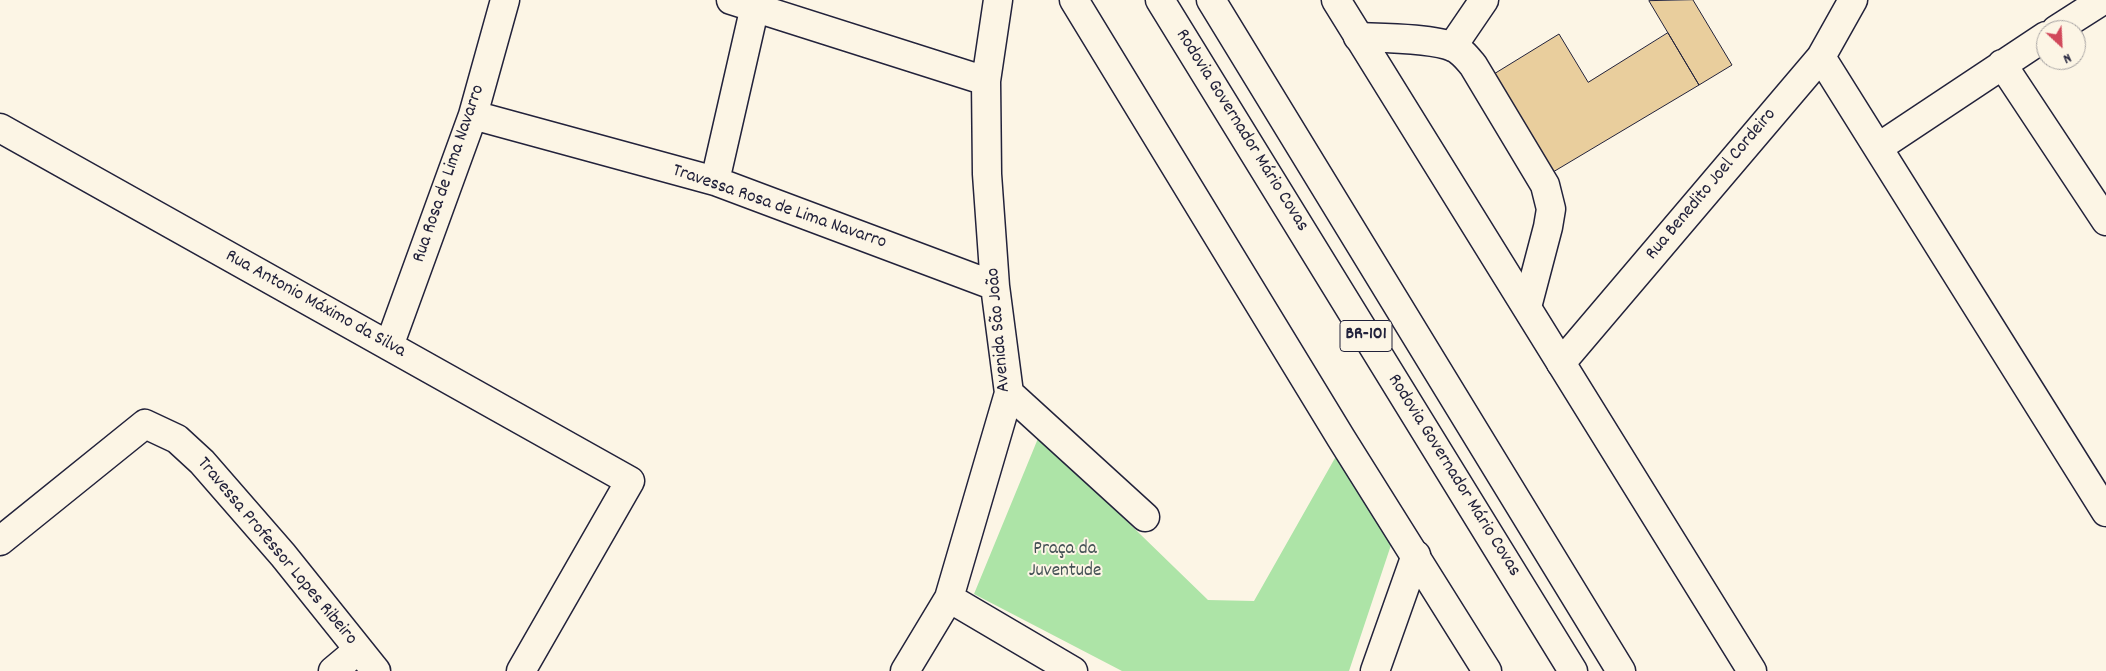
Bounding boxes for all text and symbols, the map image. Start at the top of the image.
north arrow [2036,20,2086,70]
street label: Rodovia Governador Mário Covas [1169,26,1313,236]
text: N [2060,47,2074,68]
street label: Rua Rosa de Lima Navarro [409,82,491,266]
street label: Rua Benedito Joel Cordeiro [1642,104,1782,266]
street label: Travessa Rosa de Lima Navarro [669,161,889,255]
street label: Rua Antonio Máximo da Silva [221,246,409,364]
street label: Avenida São João [983,267,1017,393]
road number: BR-101 [1340,321,1392,352]
street label: Rodovia Governador Mário Covas [1381,371,1525,581]
street label: Travessa Professor Lopes Ribeiro [191,453,361,651]
park label: Praça da Juventude [1029,539,1101,583]

